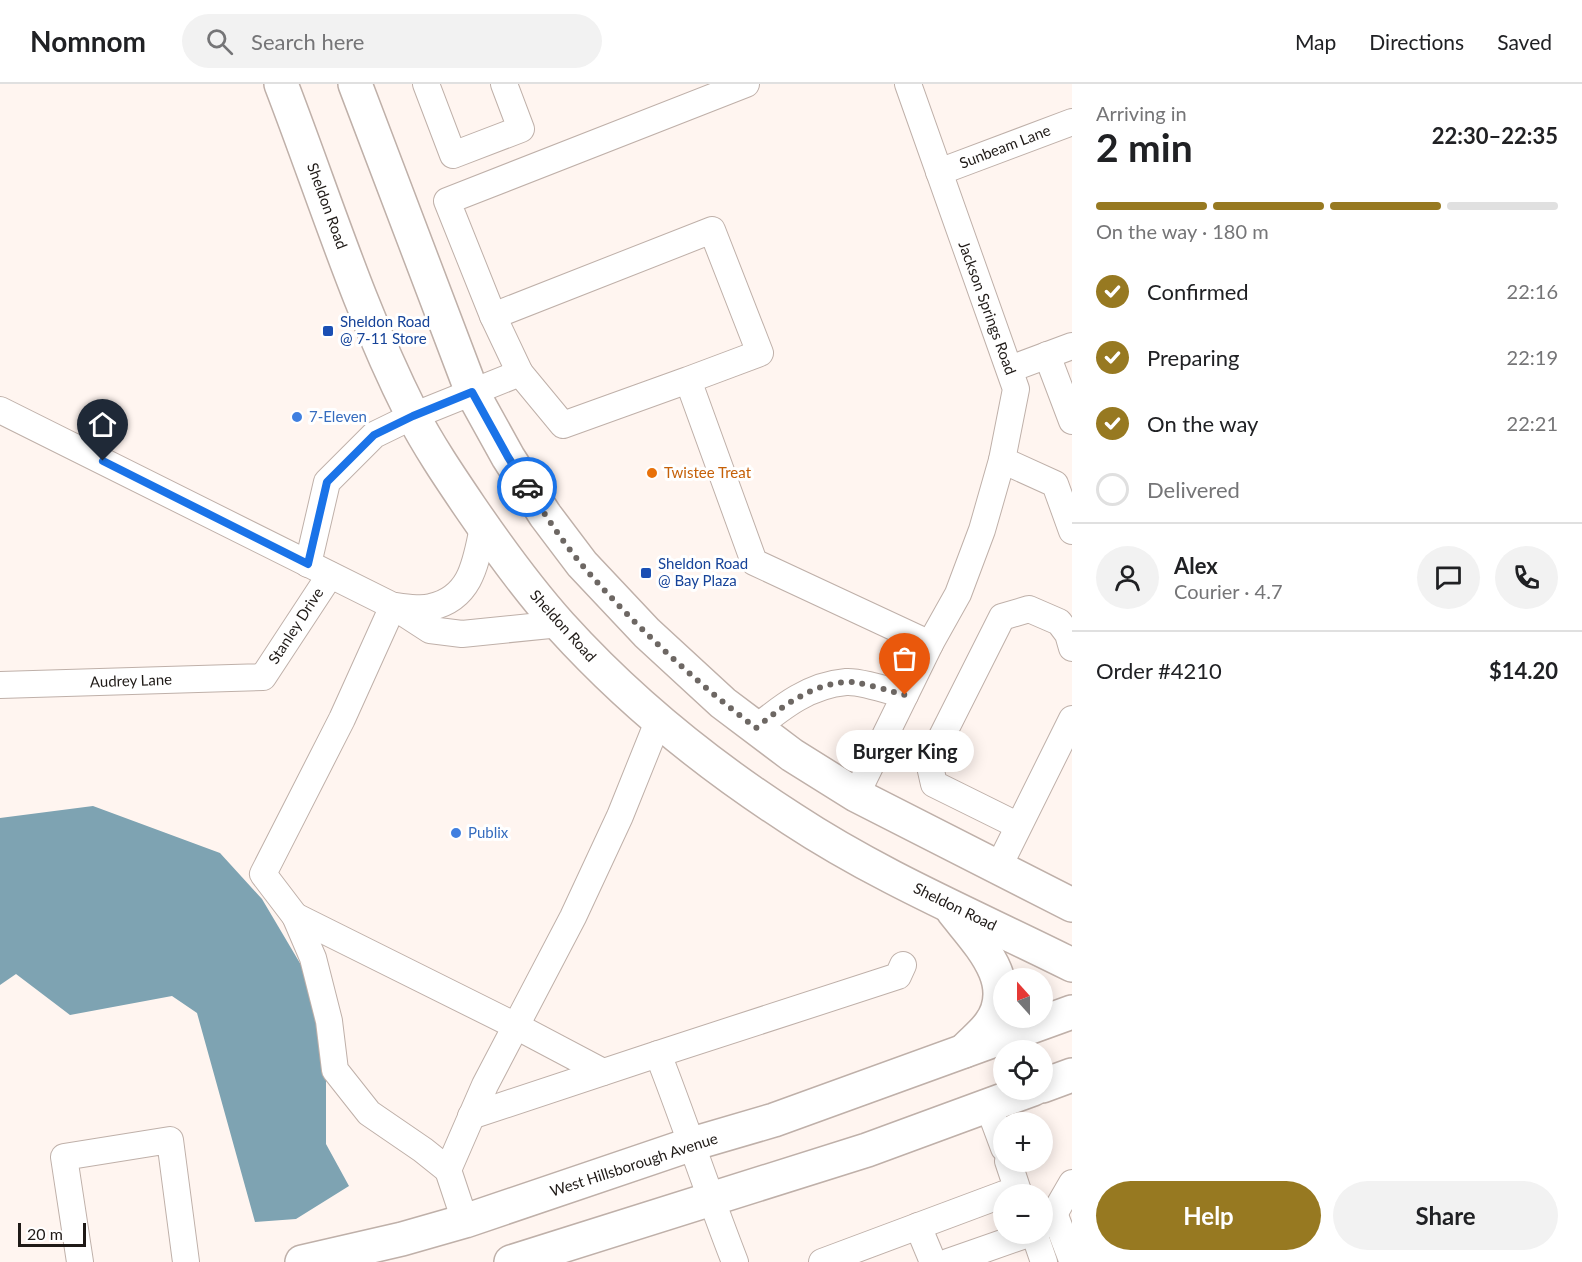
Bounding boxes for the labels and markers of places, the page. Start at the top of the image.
place label: Sheldon Road @ 7-11 Store [340,312,430,347]
marker: Sheldon Road @ 7-11 Store [321,324,335,338]
pin [77,399,128,461]
place label: 7-Eleven [309,407,367,425]
marker: 7-Eleven [290,410,304,424]
place label: Twistee Treat [664,463,752,481]
marker: Twistee Treat [645,466,659,480]
place label: Sheldon Road @ Bay Plaza [658,554,748,589]
marker: Sheldon Road @ Bay Plaza [639,566,653,580]
pin [879,633,930,695]
callout: Burger King [836,731,974,773]
place label: Publix [468,823,509,841]
marker: Publix [449,826,463,840]

